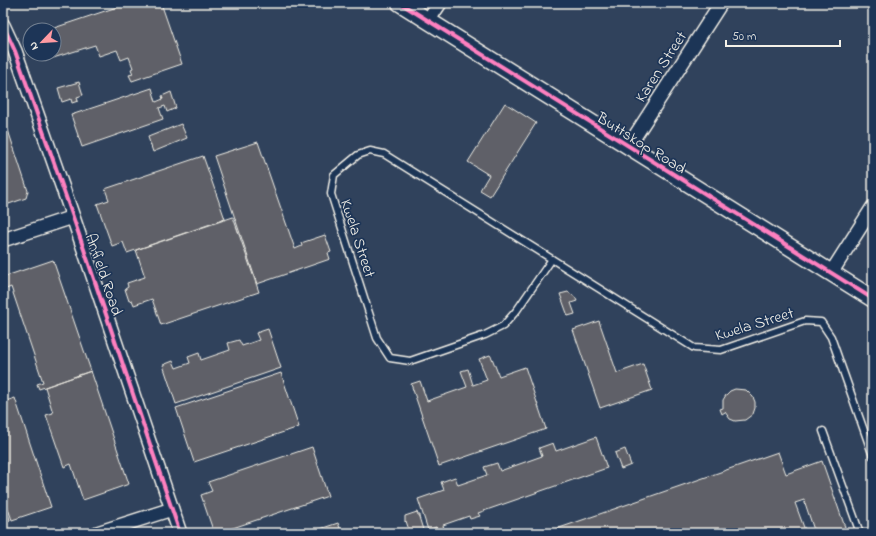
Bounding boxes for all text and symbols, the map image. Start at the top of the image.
north arrow [22,22,62,62]
scale bar [726,22,840,48]
street label: Karen Street [630,26,694,107]
text: 50 m [732,28,756,46]
text: N [25,39,43,53]
street label: Buttskop Road [591,106,690,181]
street label: Kwela Street [333,196,381,281]
street label: Anfield Road [78,230,128,319]
street label: Kwela Street [712,301,797,348]

